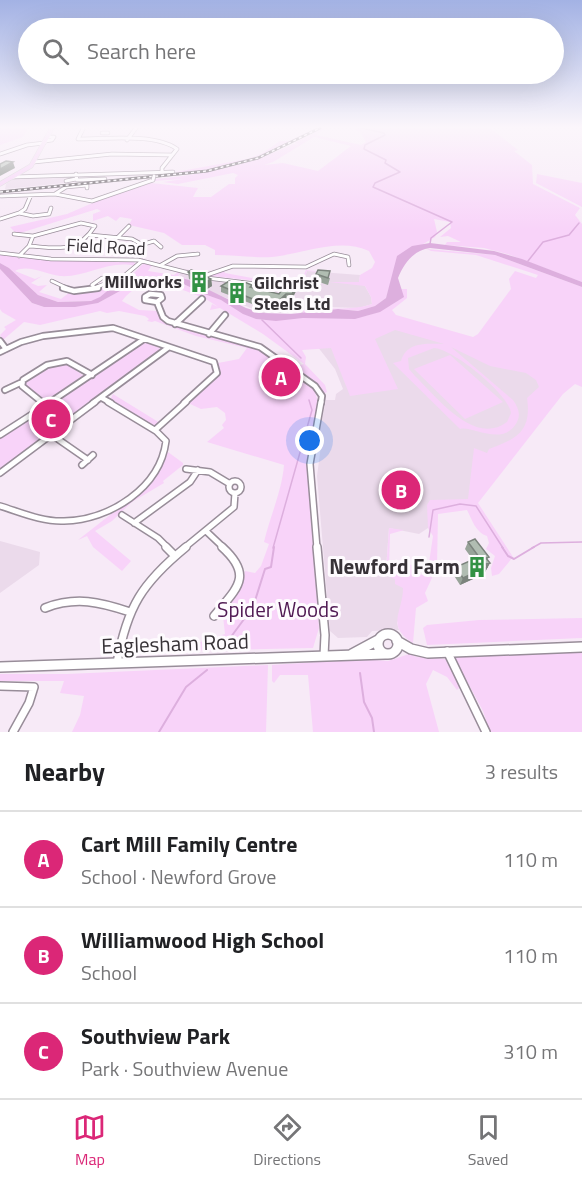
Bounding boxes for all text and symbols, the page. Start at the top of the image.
search box [18,18,564,84]
text: Search here [87,34,196,68]
icon: search [39,35,72,68]
street label: Field Road [66,231,146,262]
place label: Millworks [104,268,182,295]
place label: Gilchrist Steels Ltd [254,269,331,317]
building icon: Millworks [187,270,211,294]
building icon: Gilchrist Steels Ltd [225,281,249,305]
pin: A [262,354,300,400]
pin: C [32,396,70,442]
your location [295,426,324,455]
pin: B [382,468,420,512]
place label: Newford Farm [329,550,460,582]
building icon: Newford Farm [465,555,489,579]
park label: Spider Woods [217,593,339,625]
street label: Eaglesham Road [101,624,249,662]
text: Nearby [24,752,105,791]
text: 3 results [485,756,558,787]
text: Cart Mill Family Centre [81,827,298,861]
text: A [37,844,50,875]
text: 110 m [503,844,558,875]
text: School · Newford Grove [81,861,276,892]
text: Williamwood High School [81,923,324,957]
text: B [37,940,50,971]
text: 110 m [503,940,558,971]
text: School [81,957,137,988]
text: Southview Park [81,1019,230,1053]
text: C [38,1036,49,1067]
text: 310 m [503,1036,558,1067]
text: Park · Southview Avenue [81,1053,288,1084]
tab: Map [73,1111,106,1171]
tab: Directions [253,1111,321,1171]
tab: Saved [468,1111,509,1171]

